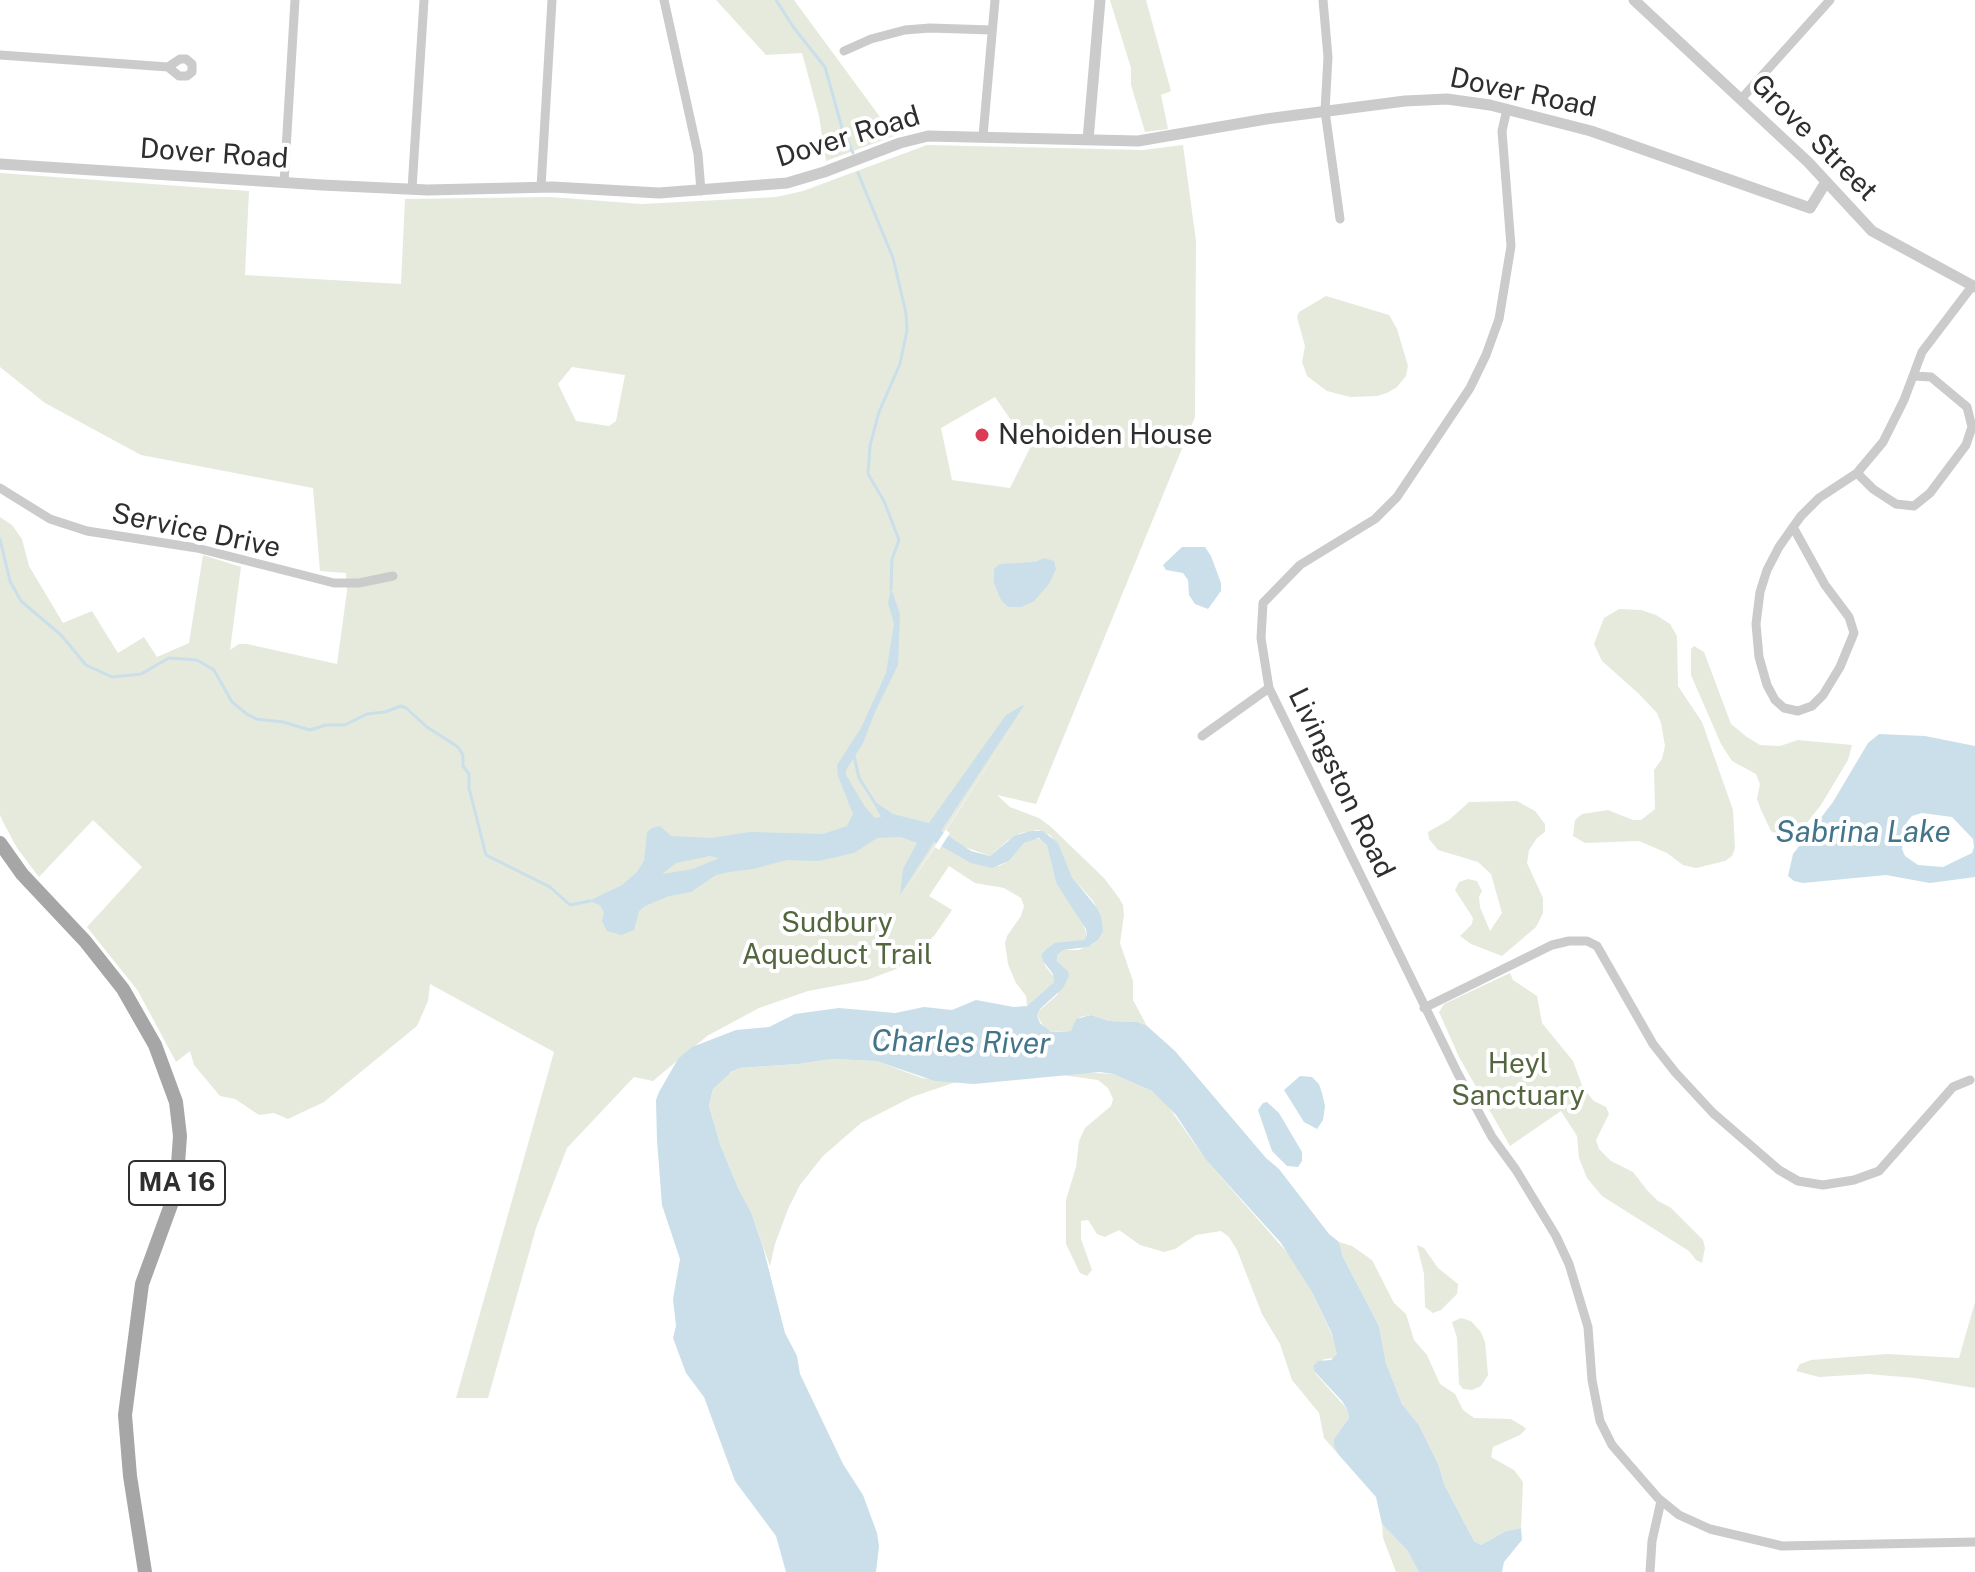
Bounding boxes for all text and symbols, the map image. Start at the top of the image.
street label: Dover Road [1447,61,1599,125]
street label: Grove Street [1744,68,1884,208]
street label: Dover Road [772,99,924,175]
street label: Dover Road [139,132,289,176]
place label: Nehoiden House [998,418,1213,452]
marker: Nehoiden House [973,426,991,444]
street label: Service Drive [108,497,284,565]
street label: Livingston Road [1281,683,1401,883]
water label: Sabrina Lake [1775,815,1951,851]
park label: Sudbury Aqueduct Trail [742,906,932,972]
water label: Charles River [871,1023,1051,1063]
park label: Heyl Sanctuary [1451,1047,1585,1113]
road number: MA 16 [129,1161,225,1205]

